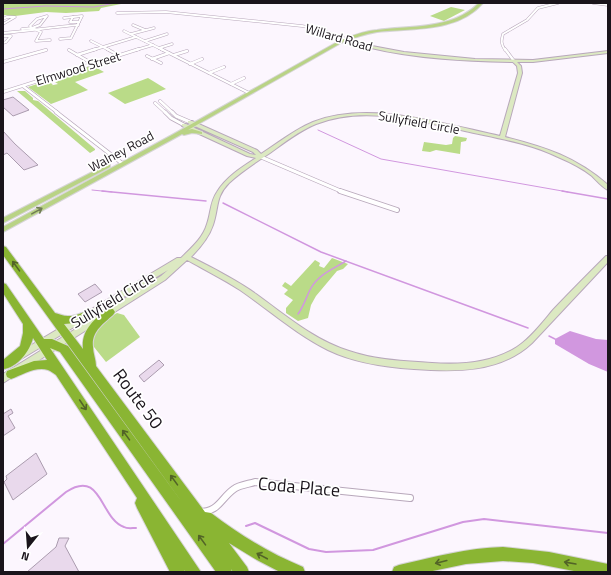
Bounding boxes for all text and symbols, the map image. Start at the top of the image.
street label: Willard Road [303,18,375,56]
street label: Elmwood Street [33,45,123,90]
street label: Sullyfield Circle [377,105,461,139]
street label: Walney Road [85,125,157,177]
one-way arrow [31,206,43,214]
one-way arrow [12,261,20,272]
street label: Sullyfield Circle [66,265,159,334]
street label: Route 50 [107,363,170,435]
one-way arrow [79,400,87,411]
one-way arrow [122,430,130,441]
street label: Coda Place [257,469,341,504]
one-way arrow [170,475,179,486]
north arrow [8,527,48,567]
one-way arrow [198,535,206,546]
text: N [19,548,31,565]
one-way arrow [256,551,268,559]
one-way arrow [435,558,448,566]
one-way arrow [564,559,577,567]

